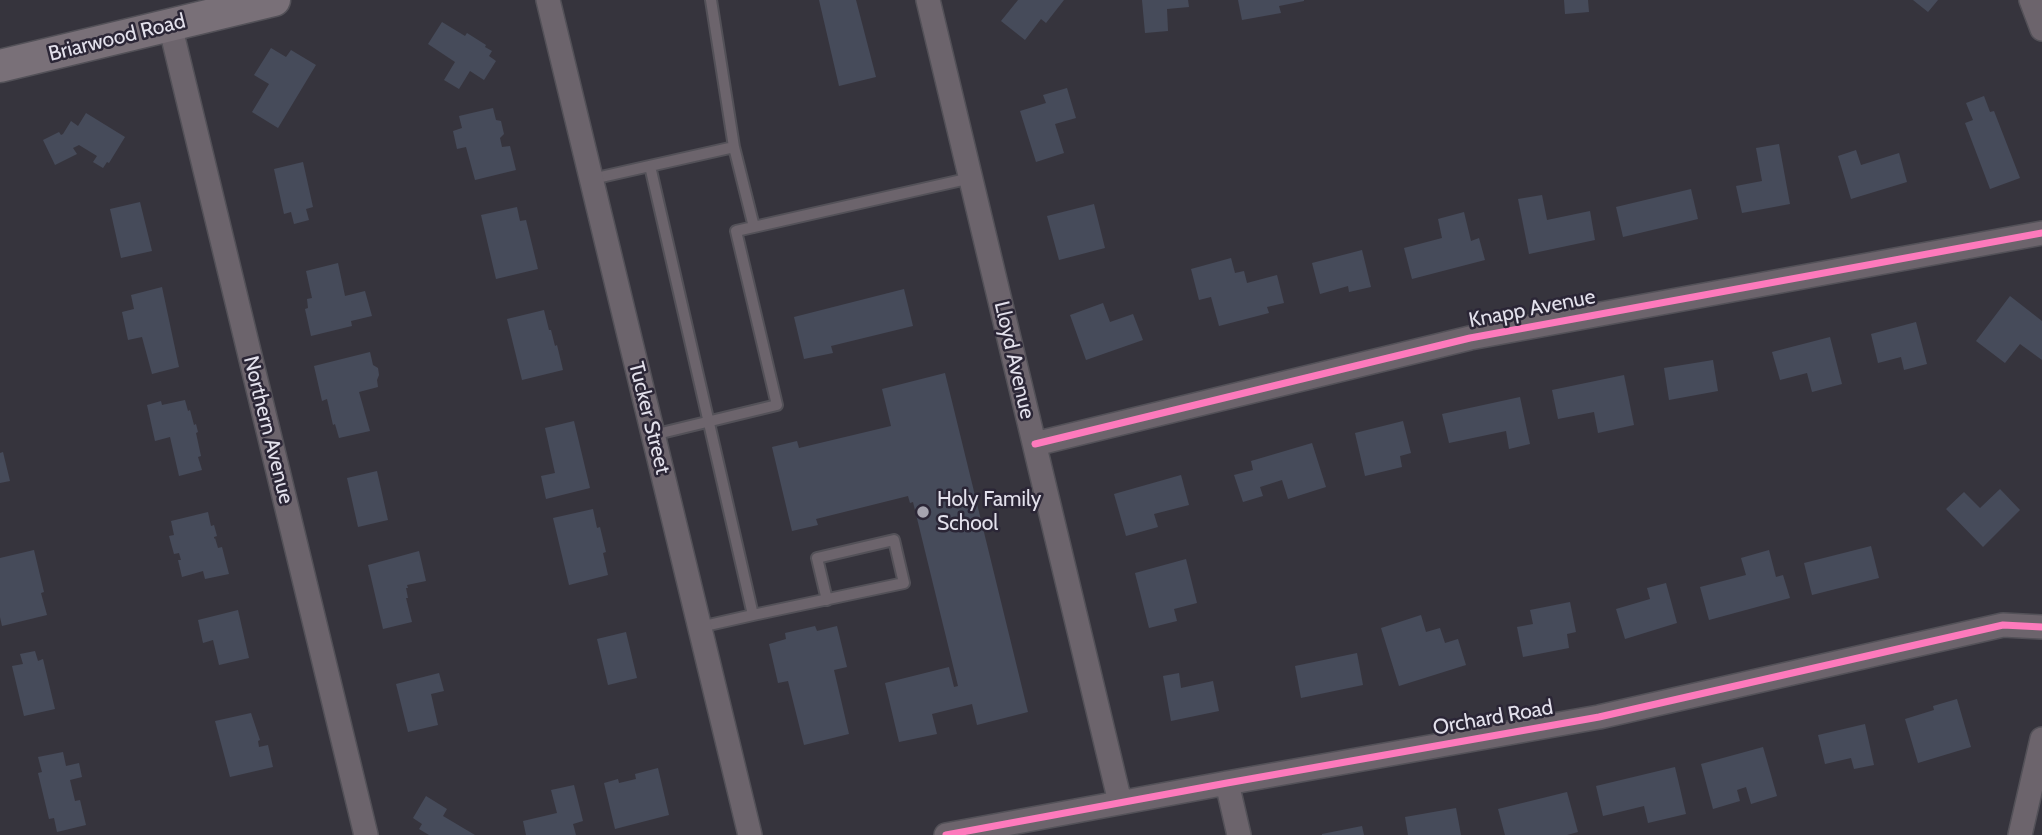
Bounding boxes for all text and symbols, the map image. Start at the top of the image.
street label: Briarwood Road [46,9,188,67]
street label: Knapp Avenue [1467,284,1597,334]
street label: Lloyd Avenue [988,299,1040,421]
street label: Northern Avenue [237,353,299,507]
street label: Tucker Street [623,359,675,477]
place label: Holy Family School [937,487,1041,537]
marker: Holy Family School [915,504,931,520]
street label: Orchard Road [1431,695,1555,741]

